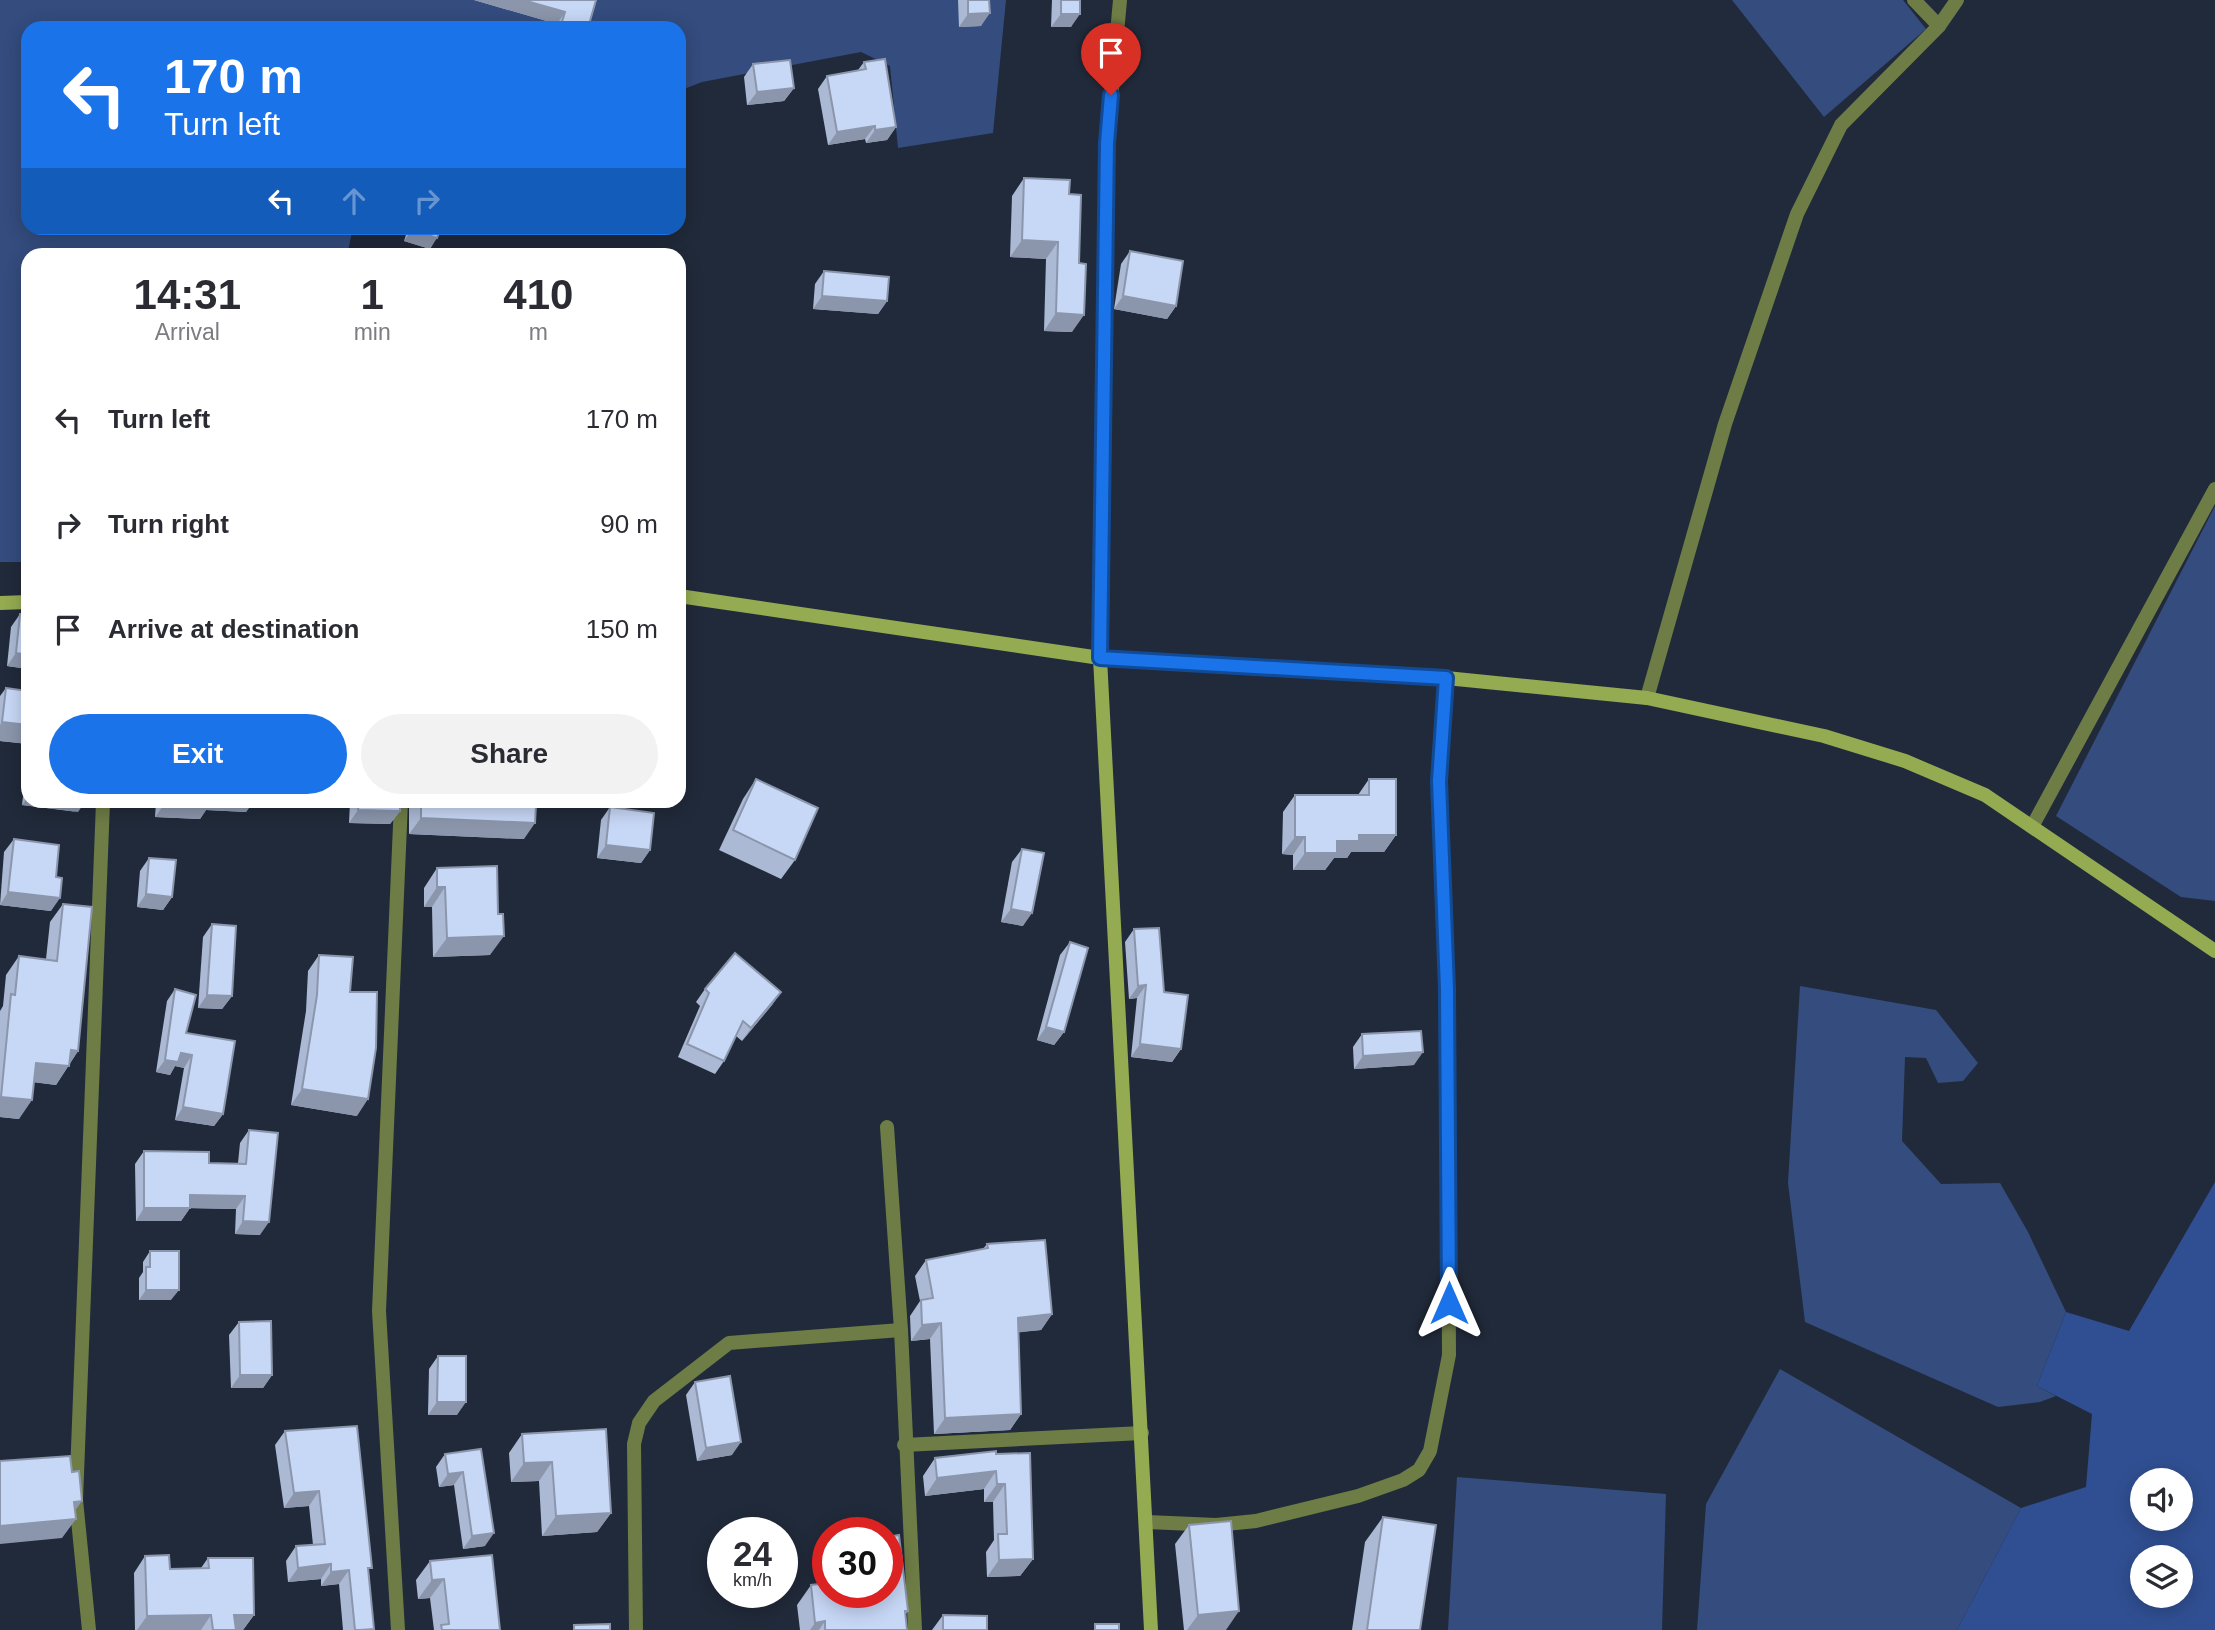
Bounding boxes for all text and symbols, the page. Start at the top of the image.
pin [1081,23,1141,95]
icon: arrive [1092,34,1130,72]
icon: left [49,49,140,140]
text: 170 m [164,49,303,103]
text: Turn left [164,106,280,142]
icon: left [262,182,300,220]
icon: ahead [335,182,373,220]
icon: right [408,182,446,220]
text: 14:31 [134,271,241,318]
text: 1 [360,271,384,318]
text: 410 [503,271,573,318]
text: Arrival [155,319,220,345]
text: min [354,319,391,345]
text: m [529,319,548,345]
icon: left [49,401,87,439]
text: Turn left [108,404,210,434]
text: 170 m [586,404,658,434]
icon: right [49,506,87,544]
text: Turn right [108,509,229,539]
text: 90 m [600,509,658,539]
icon: arrive [49,611,87,649]
text: Arrive at destination [108,614,359,644]
text: 150 m [586,614,658,644]
button: Exit [49,714,347,794]
button: Share [361,714,658,794]
position arrow [1412,1266,1486,1340]
map controls [2130,1468,2193,1608]
button: sound [2130,1468,2193,1531]
speed limit sign: 30 [812,1517,903,1608]
text: 24 [733,1534,772,1573]
button: layers [2130,1545,2193,1608]
text: km/h [733,1570,772,1590]

